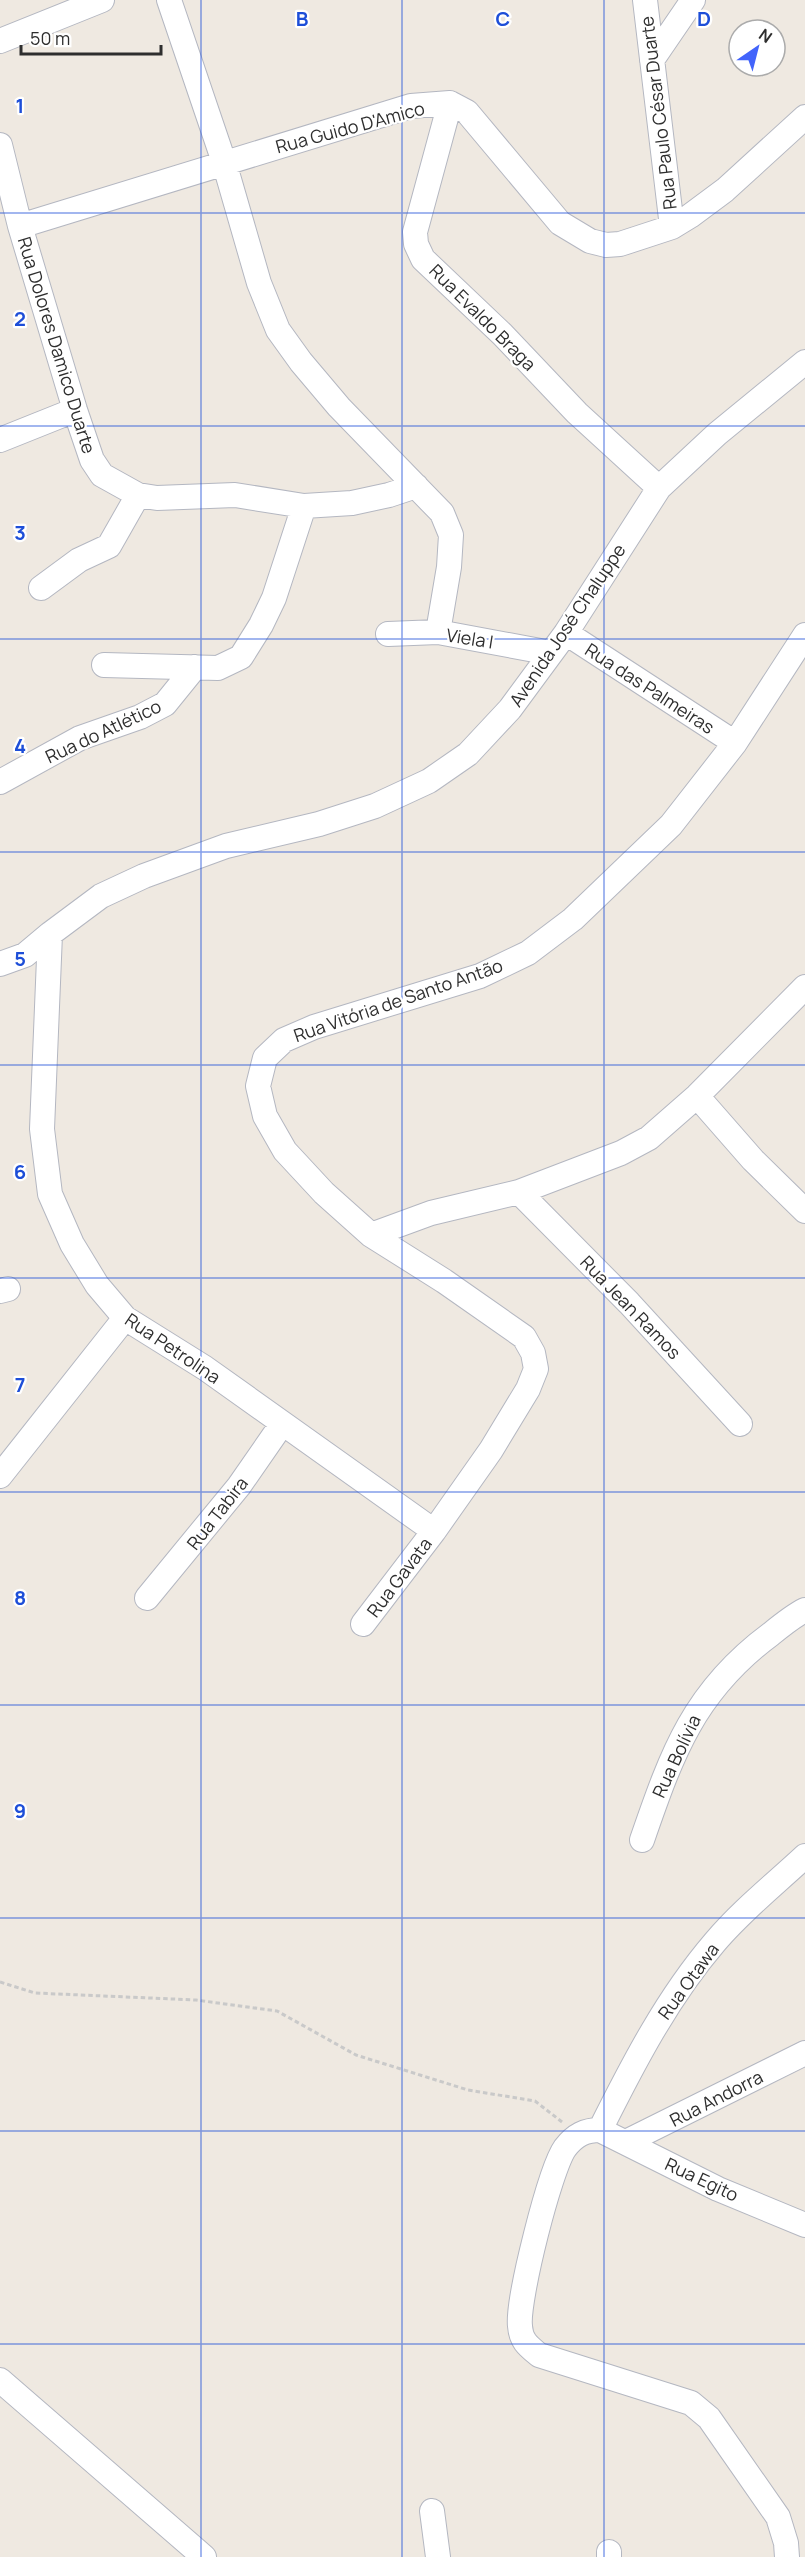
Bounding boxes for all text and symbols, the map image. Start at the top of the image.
text: B [296,5,309,32]
text: C [496,5,510,32]
text: D [697,5,711,32]
street label: Rua Paulo César Duarte [634,15,682,211]
scale bar [21,18,160,56]
north arrow [727,18,787,78]
text: N [755,23,777,48]
text: 50 m [30,26,70,50]
text: 1 [16,92,24,119]
street label: Rua Guido D'Amico [273,96,427,158]
street label: Rua Dolores Damico Duarte [13,234,101,456]
street label: Rua Evaldo Braga [425,259,541,375]
text: 2 [14,305,26,332]
text: 3 [14,519,26,546]
street label: Avenida José Chaluppe [503,539,631,711]
street label: Viela I [445,622,495,654]
street label: Rua das Palmeiras [581,637,719,739]
street label: Rua do Atlético [41,694,165,768]
text: 4 [14,732,26,759]
text: 5 [14,945,26,972]
street label: Rua Vitória de Santo Antão [290,953,506,1047]
text: 6 [14,1158,26,1185]
street label: Rua Jean Ramos [575,1250,687,1364]
street label: Rua Petrolina [121,1307,225,1389]
text: 7 [15,1371,25,1398]
street label: Rua Tabira [181,1472,253,1554]
street label: Rua Gavata [361,1532,437,1622]
text: 8 [14,1584,26,1611]
street label: Rua Bolívia [646,1711,706,1801]
text: 9 [14,1797,26,1824]
street label: Rua Otawa [652,1938,724,2024]
street label: Rua Andorra [665,2064,767,2132]
street label: Rua Egito [661,2152,743,2206]

